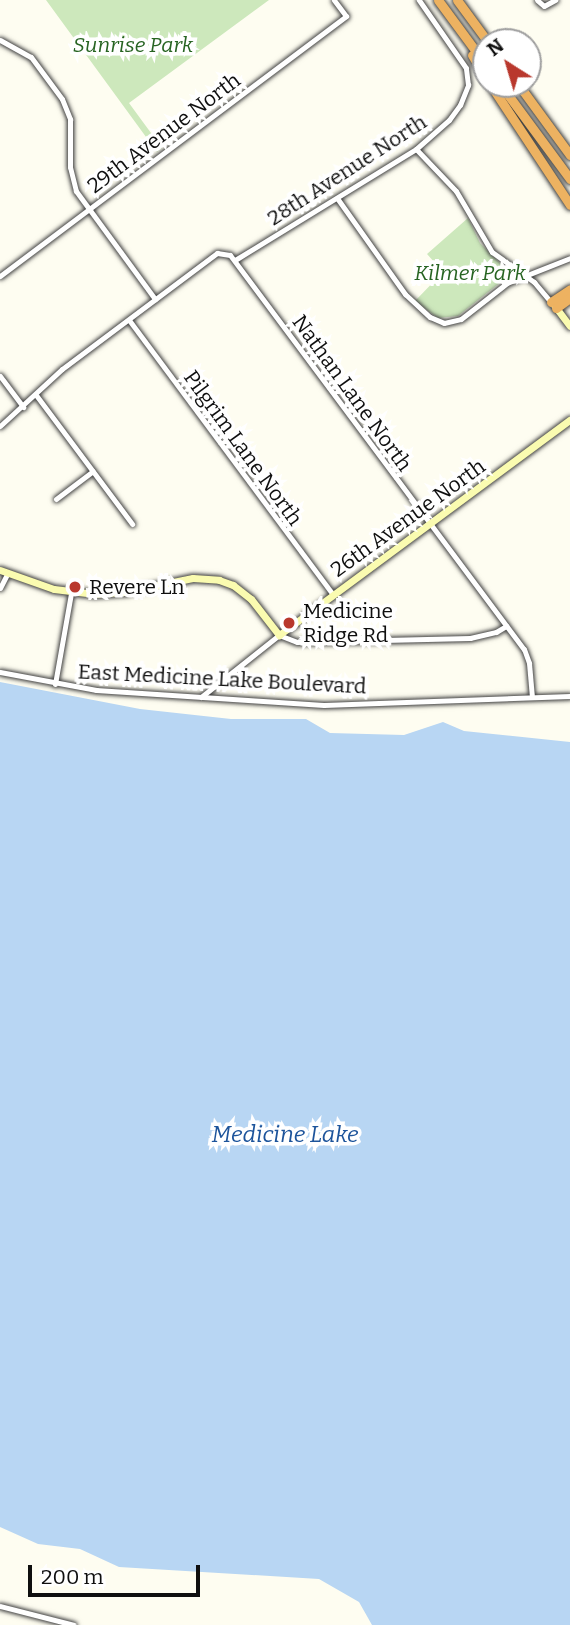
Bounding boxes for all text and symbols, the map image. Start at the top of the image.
north arrow [472,28,542,98]
park label: Sunrise Park [73,32,193,58]
text: N [482,34,508,61]
street label: 29th Avenue North [83,67,245,199]
street label: 28th Avenue North [263,109,431,231]
park label: Kilmer Park [414,260,526,286]
street label: Nathan Lane North [287,310,417,476]
street label: Pilgrim Lane North [178,366,308,530]
street label: 26th Avenue North [326,454,490,582]
place label: Revere Ln [89,574,185,600]
marker: Revere Ln [67,579,83,595]
place label: Medicine Ridge Rd [303,598,393,648]
marker: Medicine Ridge Rd [281,615,297,631]
street label: East Medicine Lake Boulevard [77,659,367,699]
water label: Medicine Lake [211,1120,359,1148]
scale bar [32,1552,203,1596]
text: 200 m [41,1564,104,1590]

